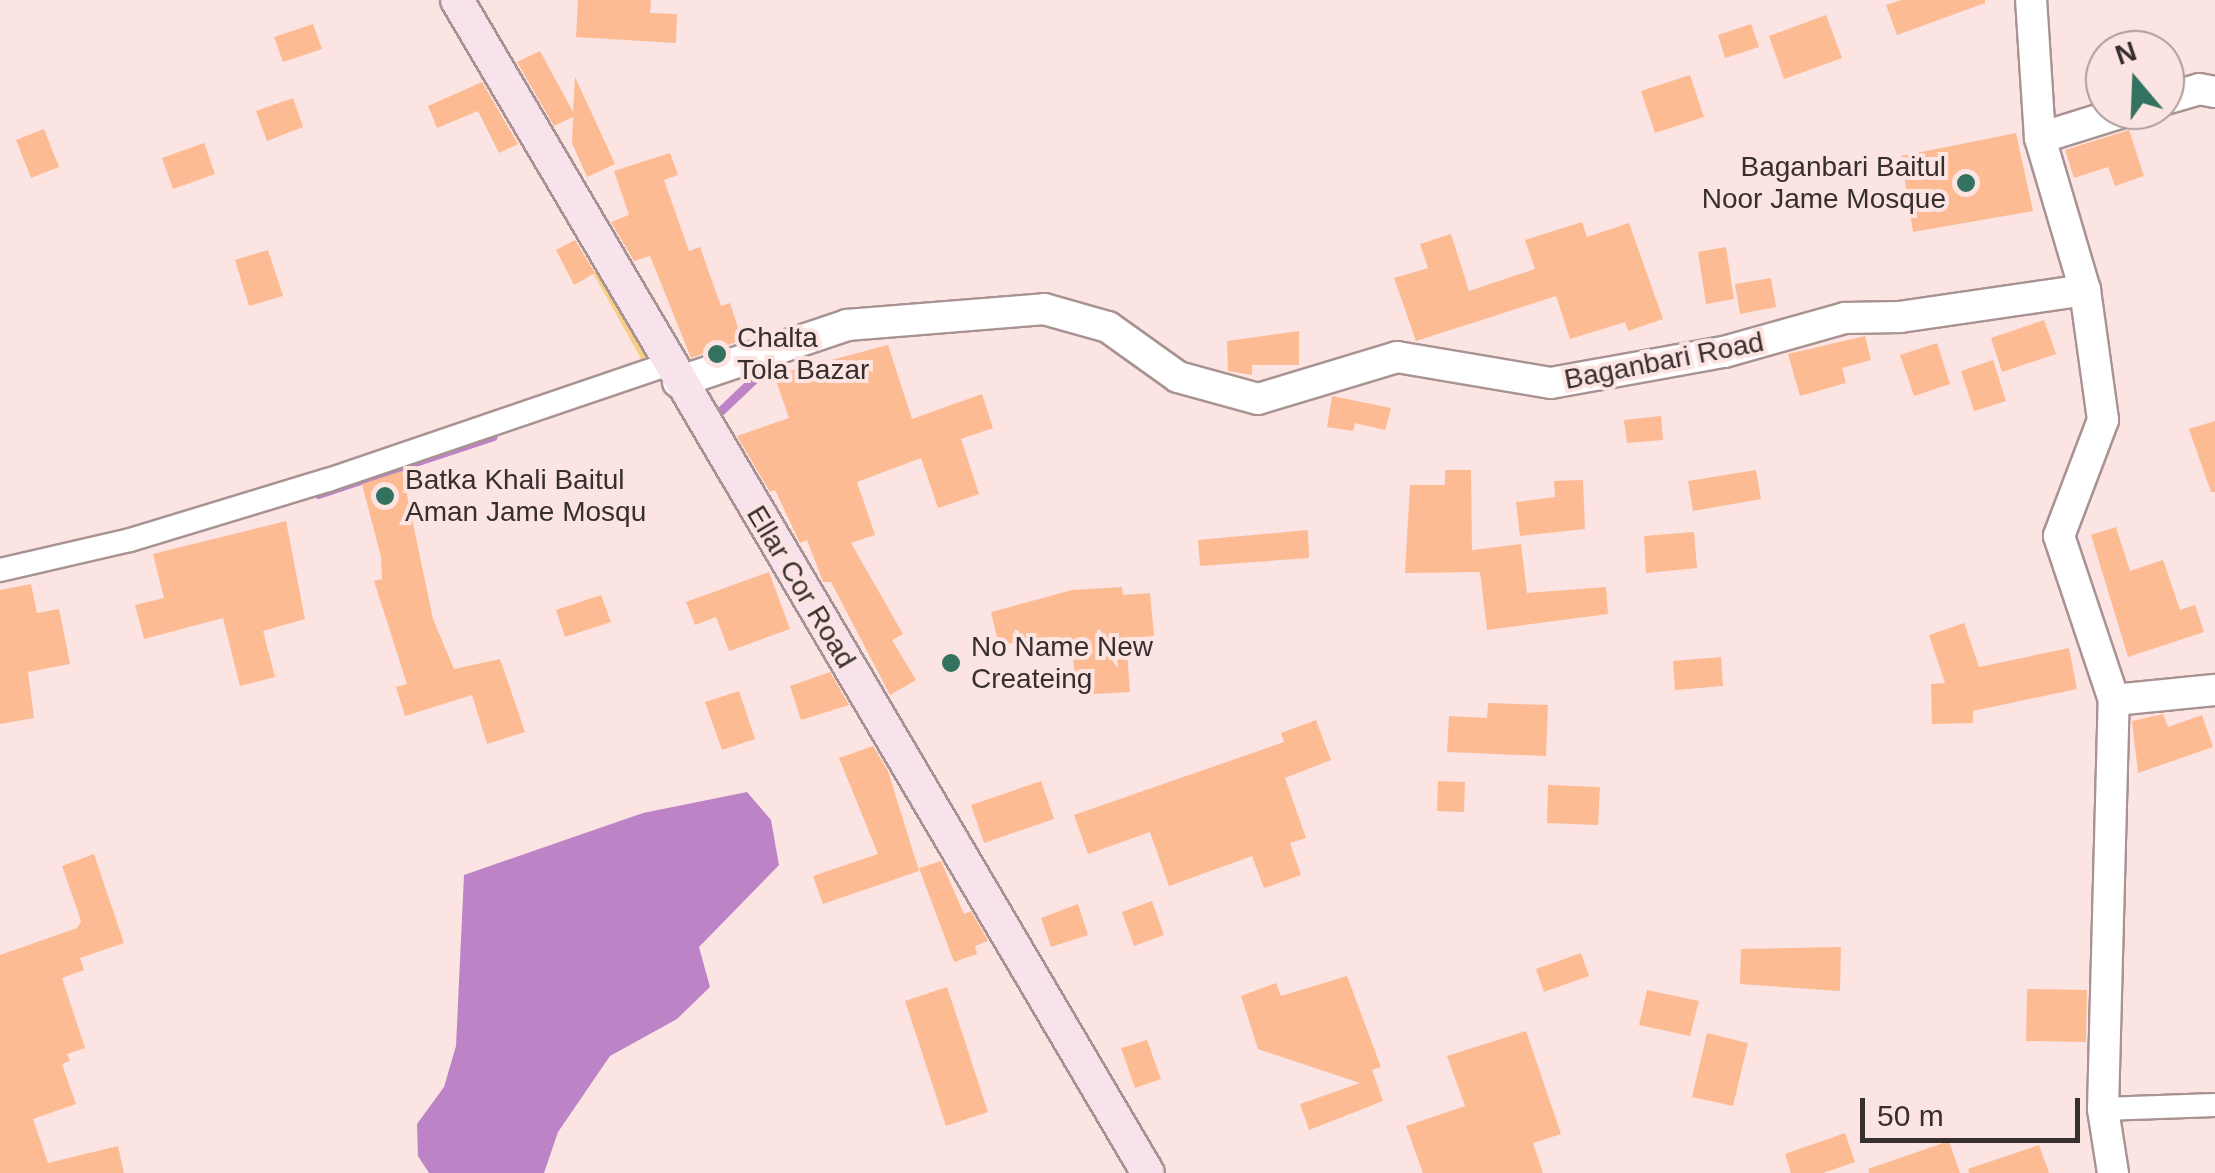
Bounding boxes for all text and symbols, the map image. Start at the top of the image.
north arrow [2085,30,2185,130]
text: N [2111,35,2140,71]
place label: Baganbari Baitul Noor Jame Mosque [1702,150,1946,216]
marker: Baganbari Baitul Noor Jame Mosque [1955,172,1977,194]
place label: Chalta Tola Bazar [737,321,869,387]
street label: Baganbari Road [1561,325,1767,397]
marker: Chalta Tola Bazar [706,343,728,365]
place label: Batka Khali Baitul Aman Jame Mosqu [405,463,646,529]
marker: Batka Khali Baitul Aman Jame Mosqu [374,485,396,507]
street label: Ellar Cor Road [739,500,863,674]
place label: No Name New Createing [971,630,1153,696]
marker: No Name New Createing [940,652,962,674]
scale bar [1865,1078,2085,1140]
text: 50 m [1877,1099,1944,1132]

